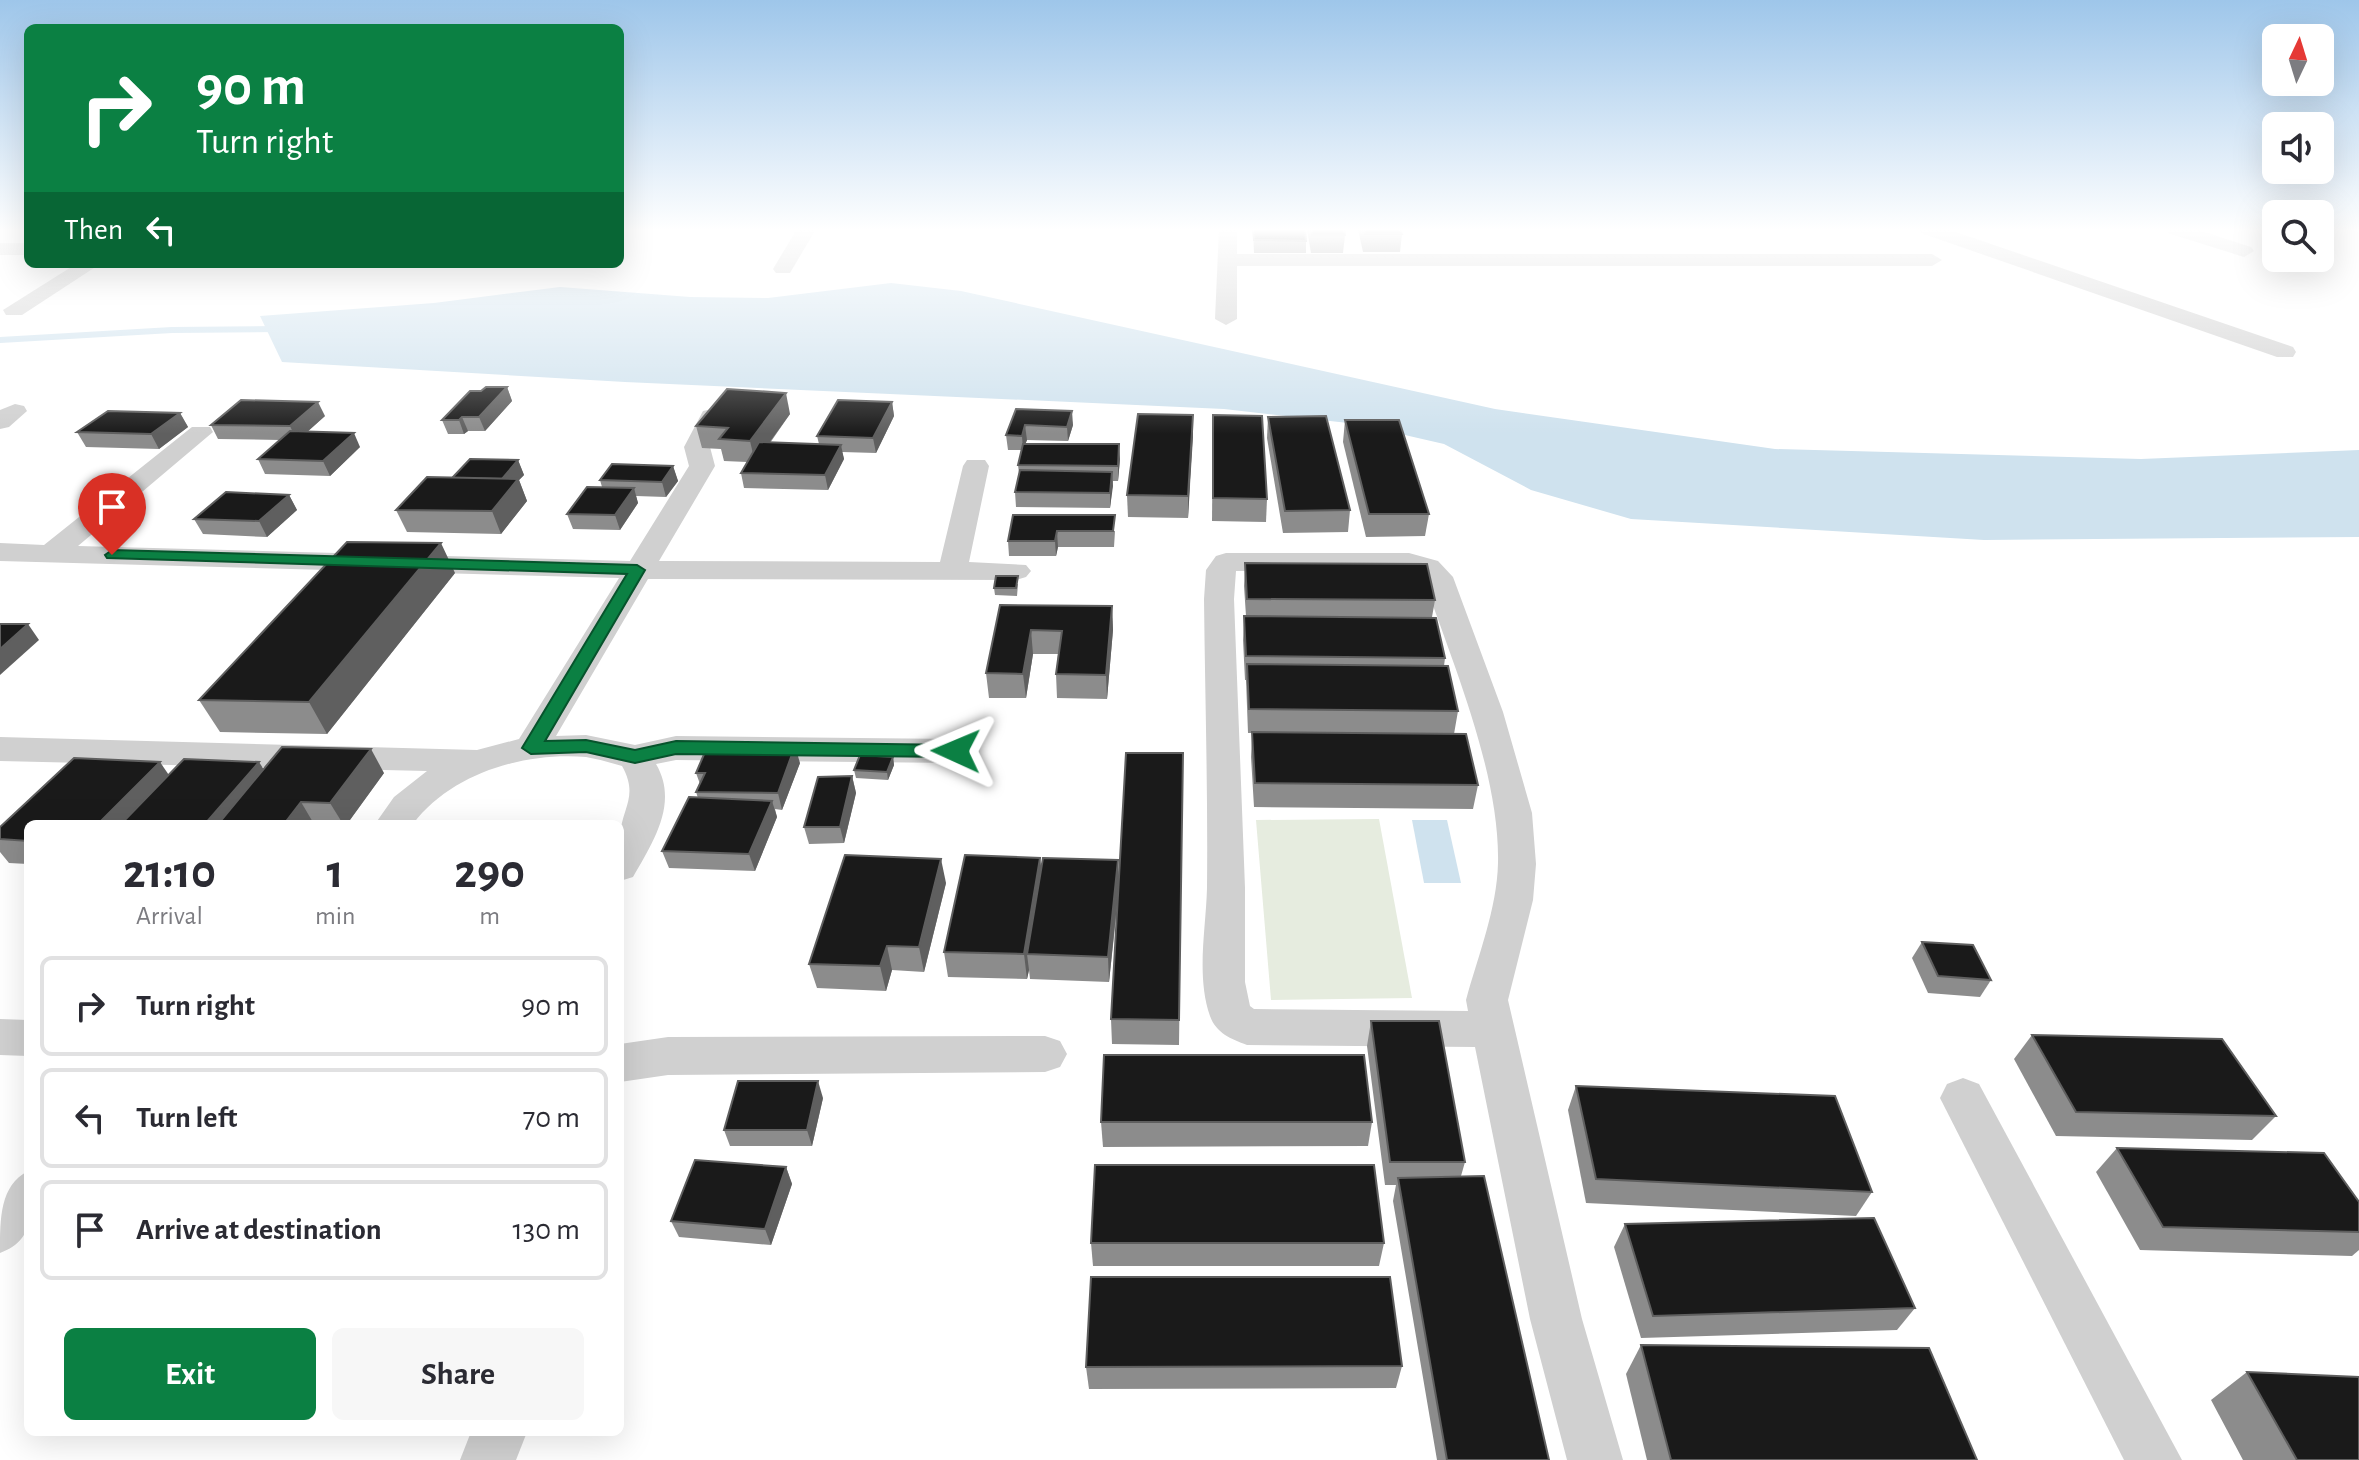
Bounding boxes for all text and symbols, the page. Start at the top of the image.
north arrow [2262,24,2334,96]
map controls [2262,24,2334,272]
icon: right [64,56,168,160]
text: 90 m [196,59,306,115]
button: sound [2262,112,2334,184]
text: Turn right [196,124,333,160]
button: search [2262,200,2334,272]
icon: left [139,208,183,252]
text: Then [64,215,123,245]
pin [78,473,146,555]
icon: arrive [90,485,134,529]
position arrow [914,709,998,793]
text: 21:10 [123,849,216,897]
text: 1 [327,849,344,897]
text: 290 [454,849,525,897]
text: Arrival [136,903,203,929]
text: min [315,903,355,929]
text: m [479,903,500,929]
icon: right [68,984,112,1028]
text: Turn right [136,991,255,1021]
text: 90 m [521,991,580,1021]
icon: left [68,1096,112,1140]
text: Turn left [136,1103,237,1133]
text: 70 m [523,1103,580,1133]
icon: arrive [68,1208,112,1252]
text: Arrive at destination [136,1215,382,1245]
text: 130 m [513,1215,580,1245]
button: Exit [64,1328,316,1420]
button: Share [332,1328,584,1420]

